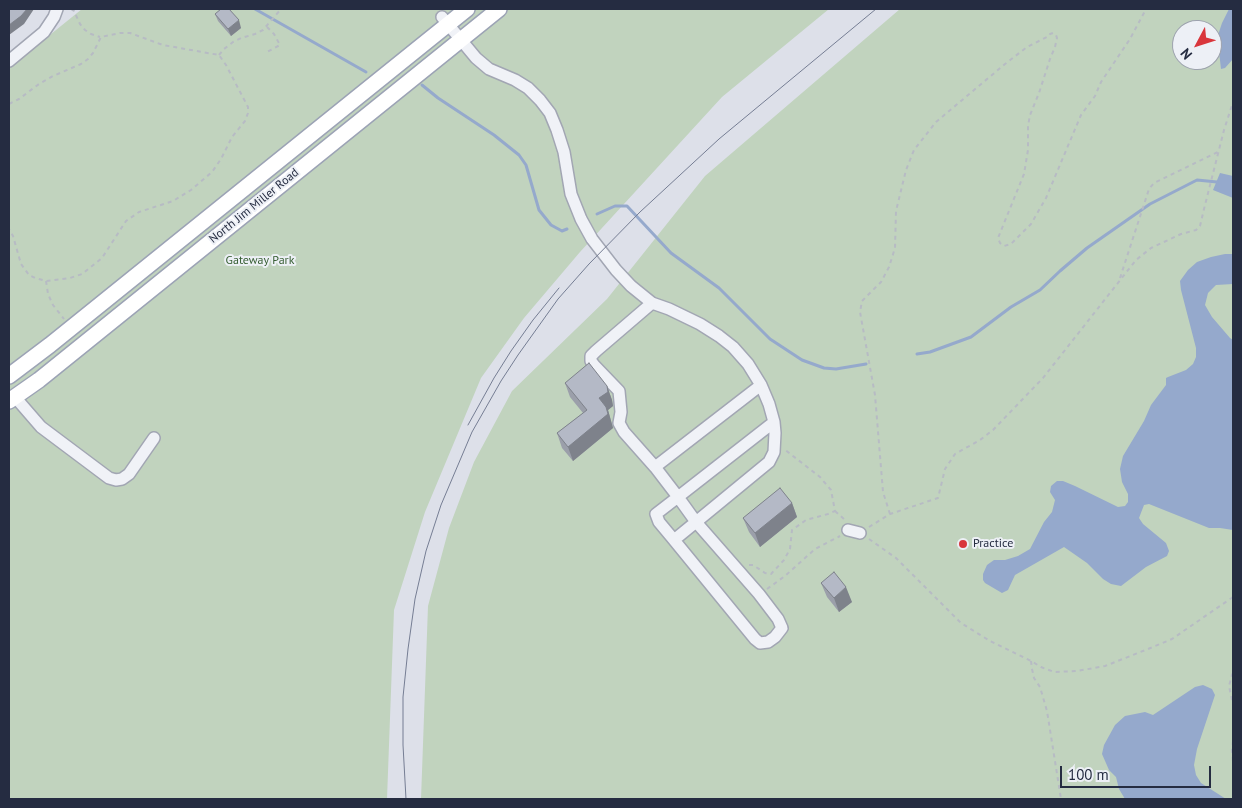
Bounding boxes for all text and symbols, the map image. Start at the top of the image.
north arrow [1172,20,1222,70]
text: N [1176,45,1196,63]
street label: North Jim Miller Road [206,165,302,247]
park label: Gateway Park [226,254,294,268]
place label: Practice [973,537,1013,551]
marker: Practice [957,538,969,550]
scale bar [1062,756,1213,788]
text: 100 m [1068,765,1109,784]

